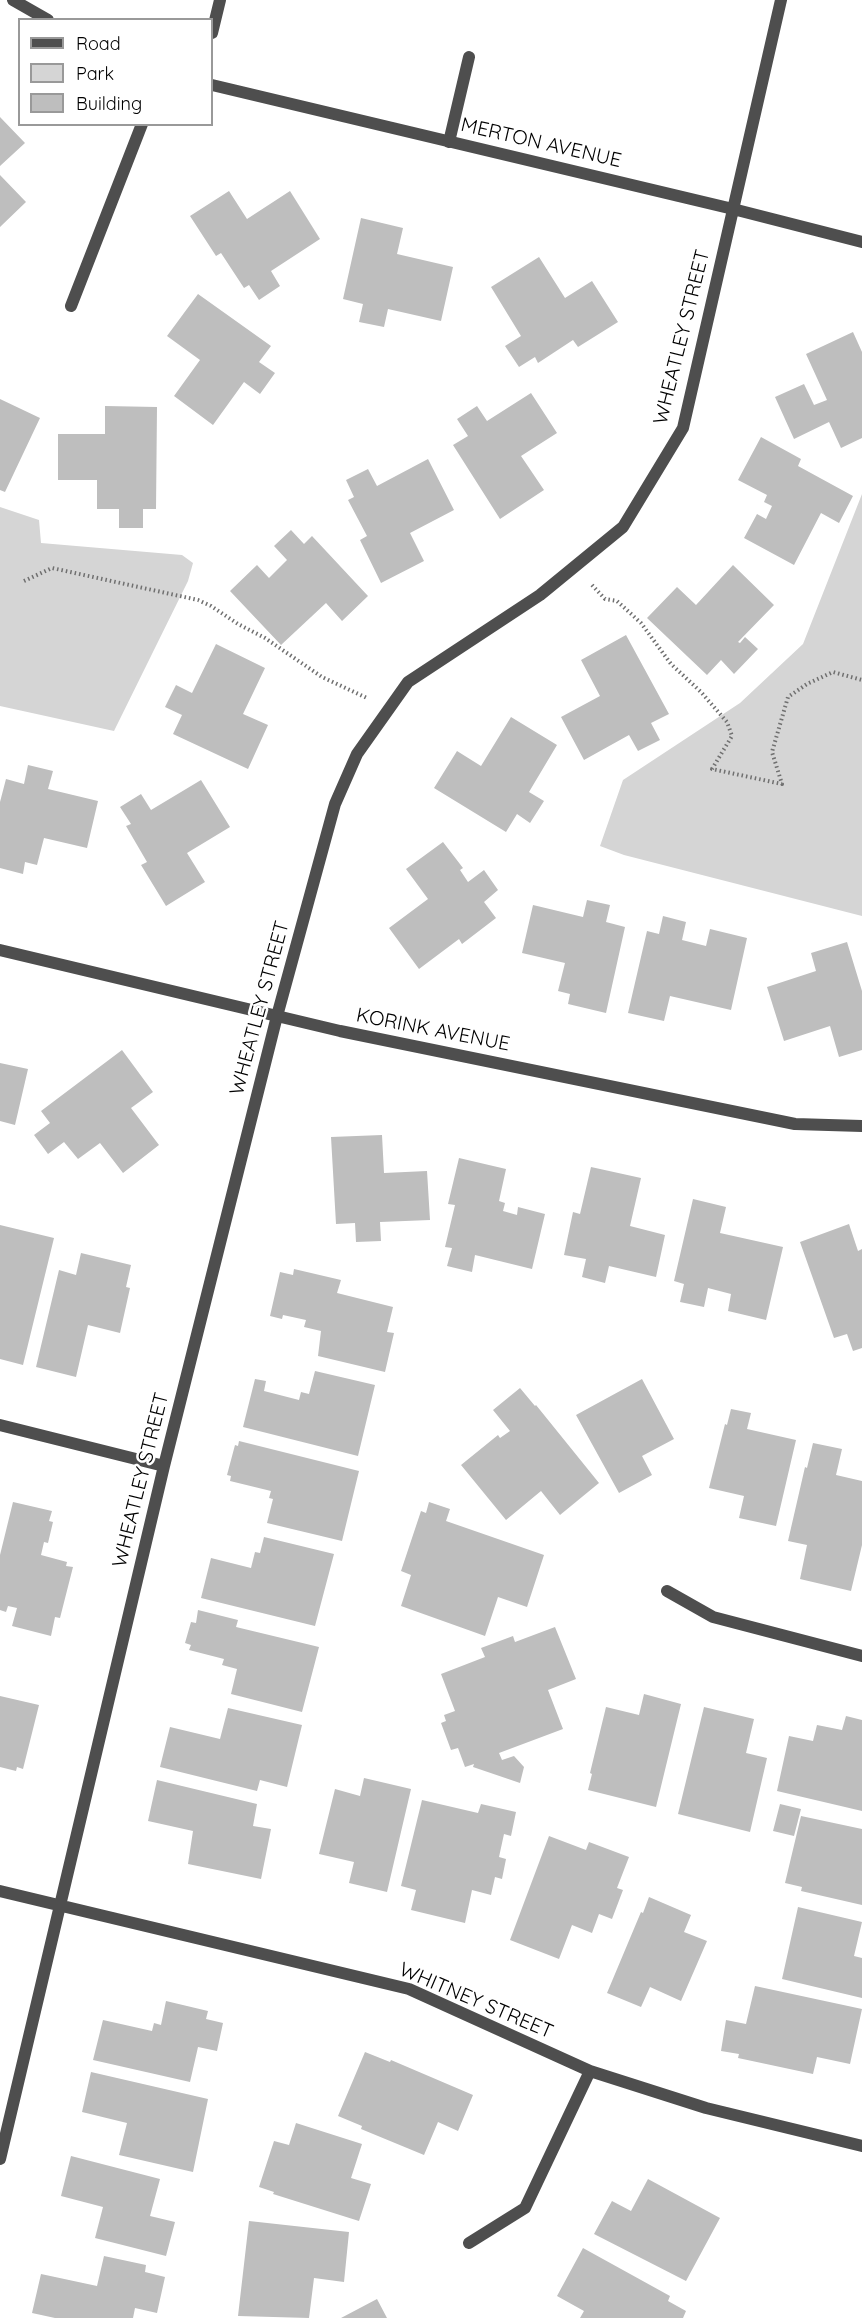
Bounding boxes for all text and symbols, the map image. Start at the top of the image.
legend [18,18,213,126]
text: Road [76,32,121,55]
text: Park [76,62,114,85]
text: Building [76,92,142,115]
street label: MERTON AVENUE [458,113,624,173]
street label: WHEATLEY STREET [649,247,715,427]
street label: WHEATLEY STREET [225,918,295,1098]
street label: KORINK AVENUE [354,1003,512,1057]
street label: WHEATLEY STREET [108,1390,174,1570]
street label: WHITNEY STREET [395,1958,557,2044]

